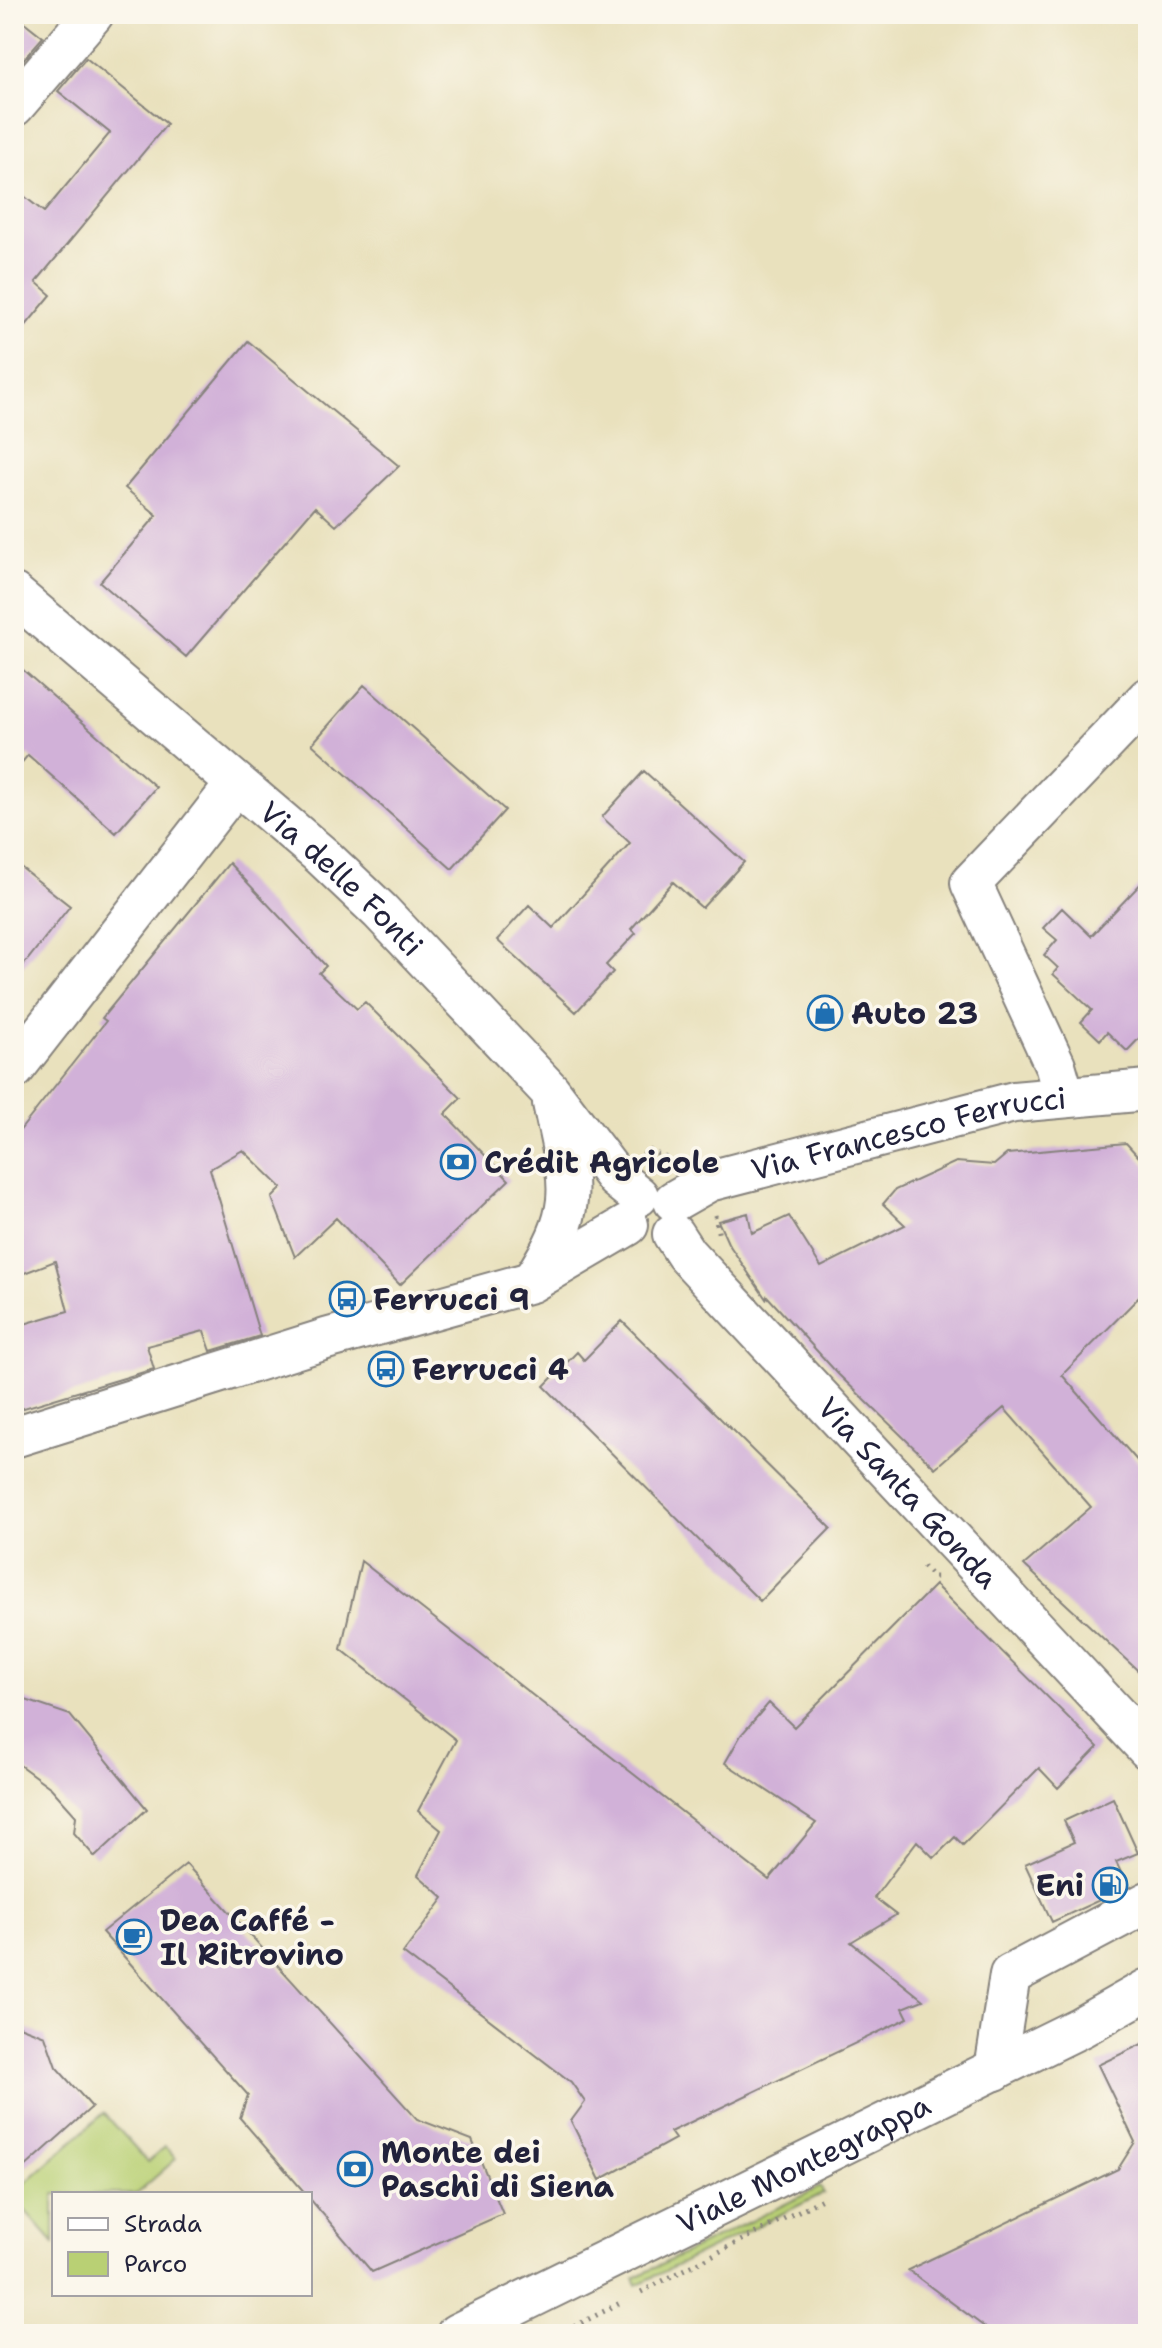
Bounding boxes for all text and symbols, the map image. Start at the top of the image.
street label: Via delle Fonti [251,791,433,965]
place label: Auto 23 [851,993,978,1034]
shop icon: Auto 23 [806,994,844,1032]
street label: Via Francesco Ferrucci [747,1077,1068,1190]
place label: Crédit Agricole [484,1142,720,1183]
bank icon: Crédit Agricole [439,1143,477,1181]
place label: Ferrucci 9 [373,1279,530,1320]
bus stop icon: Ferrucci 9 [328,1280,366,1318]
place label: Ferrucci 4 [412,1349,569,1390]
bus stop icon: Ferrucci 4 [367,1350,405,1388]
street label: Via Santa Gonda [809,1388,1009,1597]
place label: Eni [1036,1865,1084,1906]
fuel station icon: Eni [1091,1866,1129,1904]
place label: Dea Caffé - Il Ritrovino [160,1900,344,1975]
cafe icon: Dea Caffé - Il Ritrovino [115,1918,153,1956]
street label: Viale Montegrappa [670,2084,937,2243]
place label: Monte dei Paschi di Siena [381,2132,615,2207]
bank icon: Monte dei Paschi di Siena [336,2150,374,2188]
legend [52,2192,312,2296]
text: Strada [124,2208,202,2240]
text: Parco [124,2248,187,2280]

